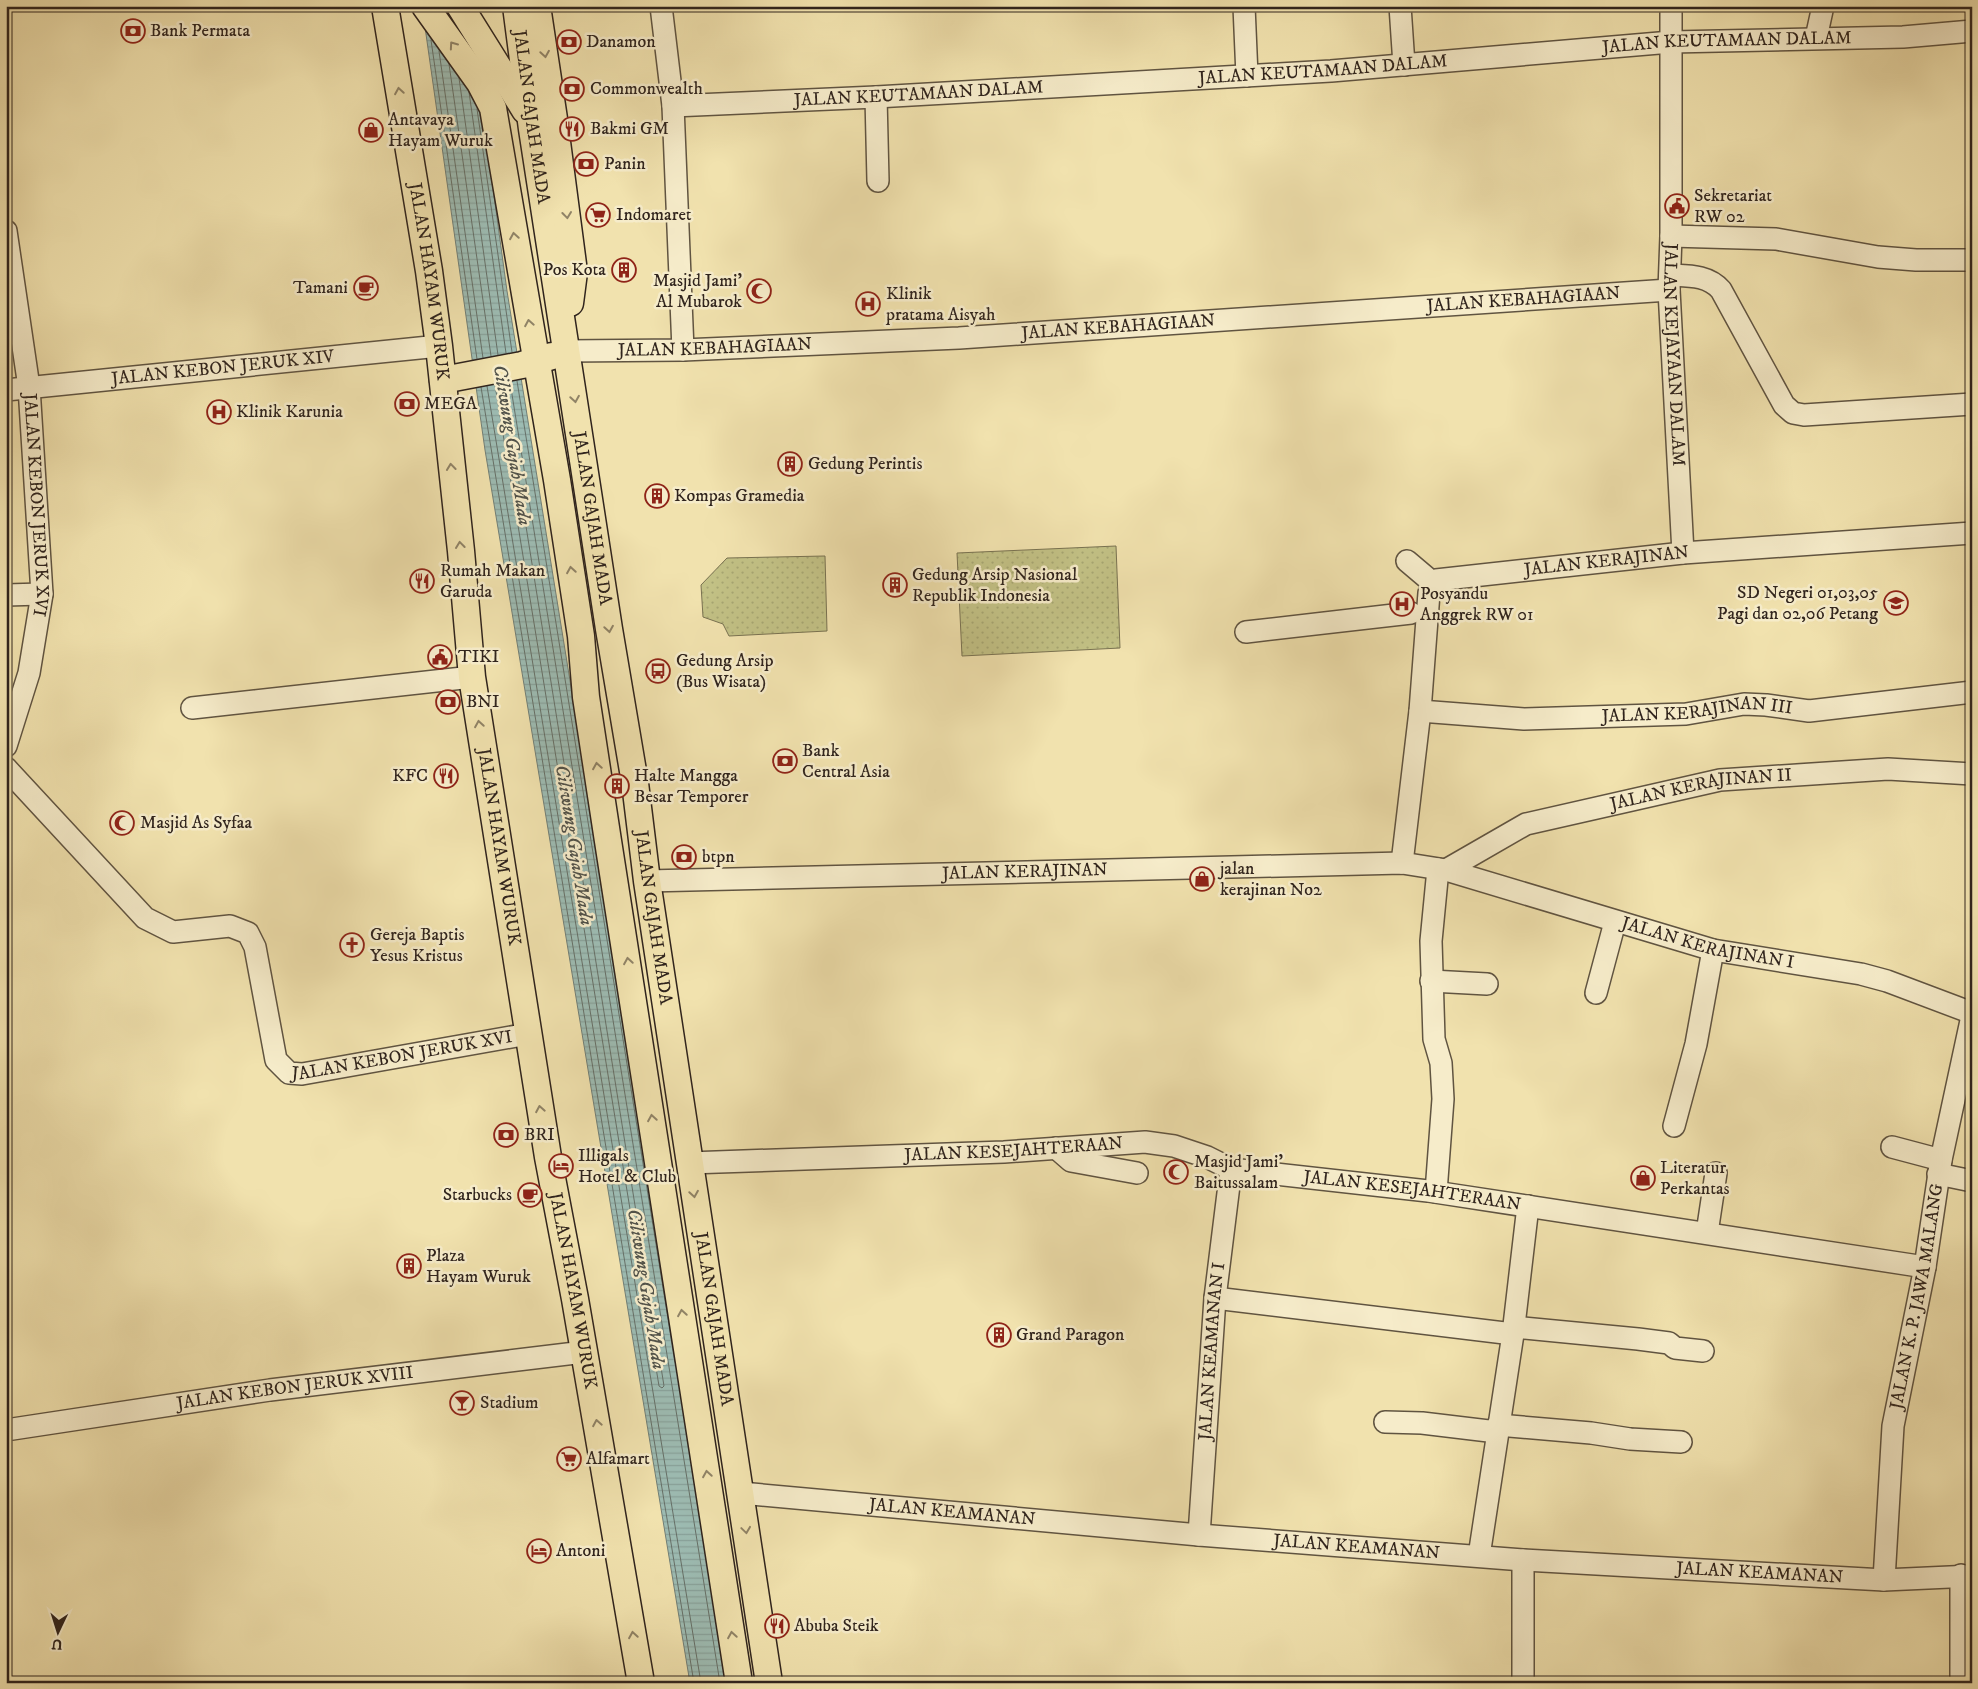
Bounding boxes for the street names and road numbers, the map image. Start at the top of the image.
street label: JALAN GAJAH MADA [508,27,554,206]
street label: JALAN KEUTAMAAN DALAM [1599,27,1852,59]
street label: JALAN KEUTAMAAN DALAM [1196,50,1448,90]
street label: JALAN KEUTAMAAN DALAM [792,76,1044,112]
street label: JALAN HAYAM WURUK [403,179,454,382]
street label: JALAN KEJAYAAN DALAM [1658,241,1689,467]
street label: JALAN KEBAHAGIAAN [1424,282,1621,317]
street label: JALAN KEBAHAGIAAN [1019,310,1216,345]
street label: JALAN KEBAHAGIAAN [616,333,813,362]
street label: JALAN KEBON JERUK XIV [108,346,336,390]
street label: JALAN KEBON JERUK XVI [18,391,53,618]
street label: JALAN GAJAH MADA [567,428,616,607]
street label: JALAN KERAJINAN [1521,541,1690,582]
street label: JALAN KERAJINAN III [1599,693,1794,728]
street label: JALAN HAYAM WURUK [472,745,525,947]
street label: JALAN KERAJINAN II [1606,764,1793,816]
street label: JALAN GAJAH MADA [630,827,677,1007]
street label: JALAN KERAJINAN [940,859,1108,885]
street label: JALAN KERAJINAN I [1617,912,1796,974]
street label: JALAN KEBON JERUK XVI [289,1026,514,1085]
street label: JALAN KESEJAHTERAAN [902,1133,1124,1167]
street label: JALAN KESEJAHTERAAN [1300,1166,1523,1216]
street label: JALAN K. P. JAWA MALANG [1885,1182,1948,1413]
street label: JALAN HAYAM WURUK [544,1189,601,1391]
street label: JALAN GAJAH MADA [689,1229,738,1408]
street label: JALAN KEAMANAN I [1194,1261,1230,1443]
street label: JALAN KEBON JERUK XVIII [173,1362,415,1415]
street label: JALAN KEAMANAN [866,1494,1037,1531]
street label: JALAN KEAMANAN [1270,1530,1441,1565]
street label: JALAN KEAMANAN [1674,1557,1844,1589]

